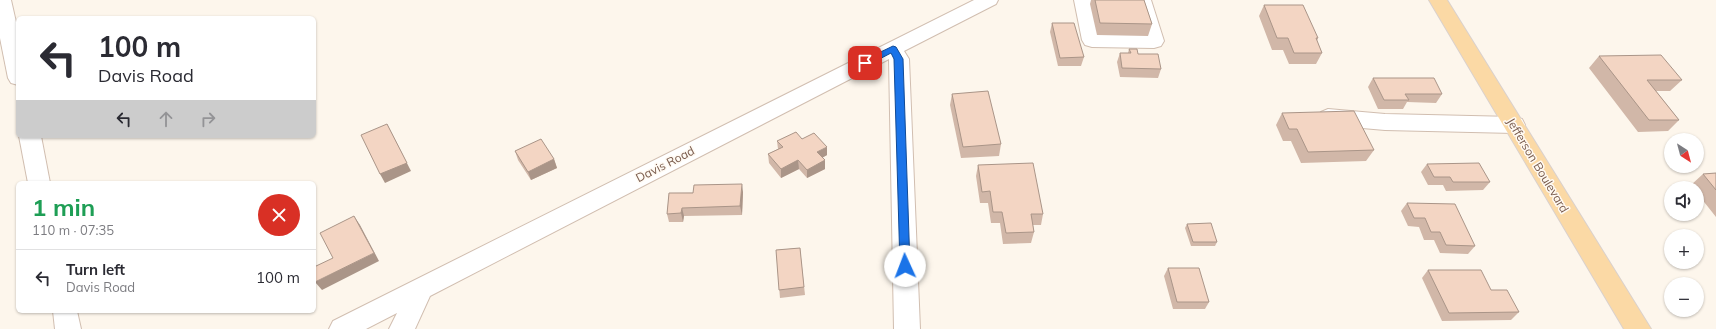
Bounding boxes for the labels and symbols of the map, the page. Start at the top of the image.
pin [848,46,882,80]
street label: Jefferson Boulevard [1504,115,1572,215]
north arrow [1664,133,1704,173]
street label: Davis Road [633,143,697,185]
position arrow [884,245,926,287]

